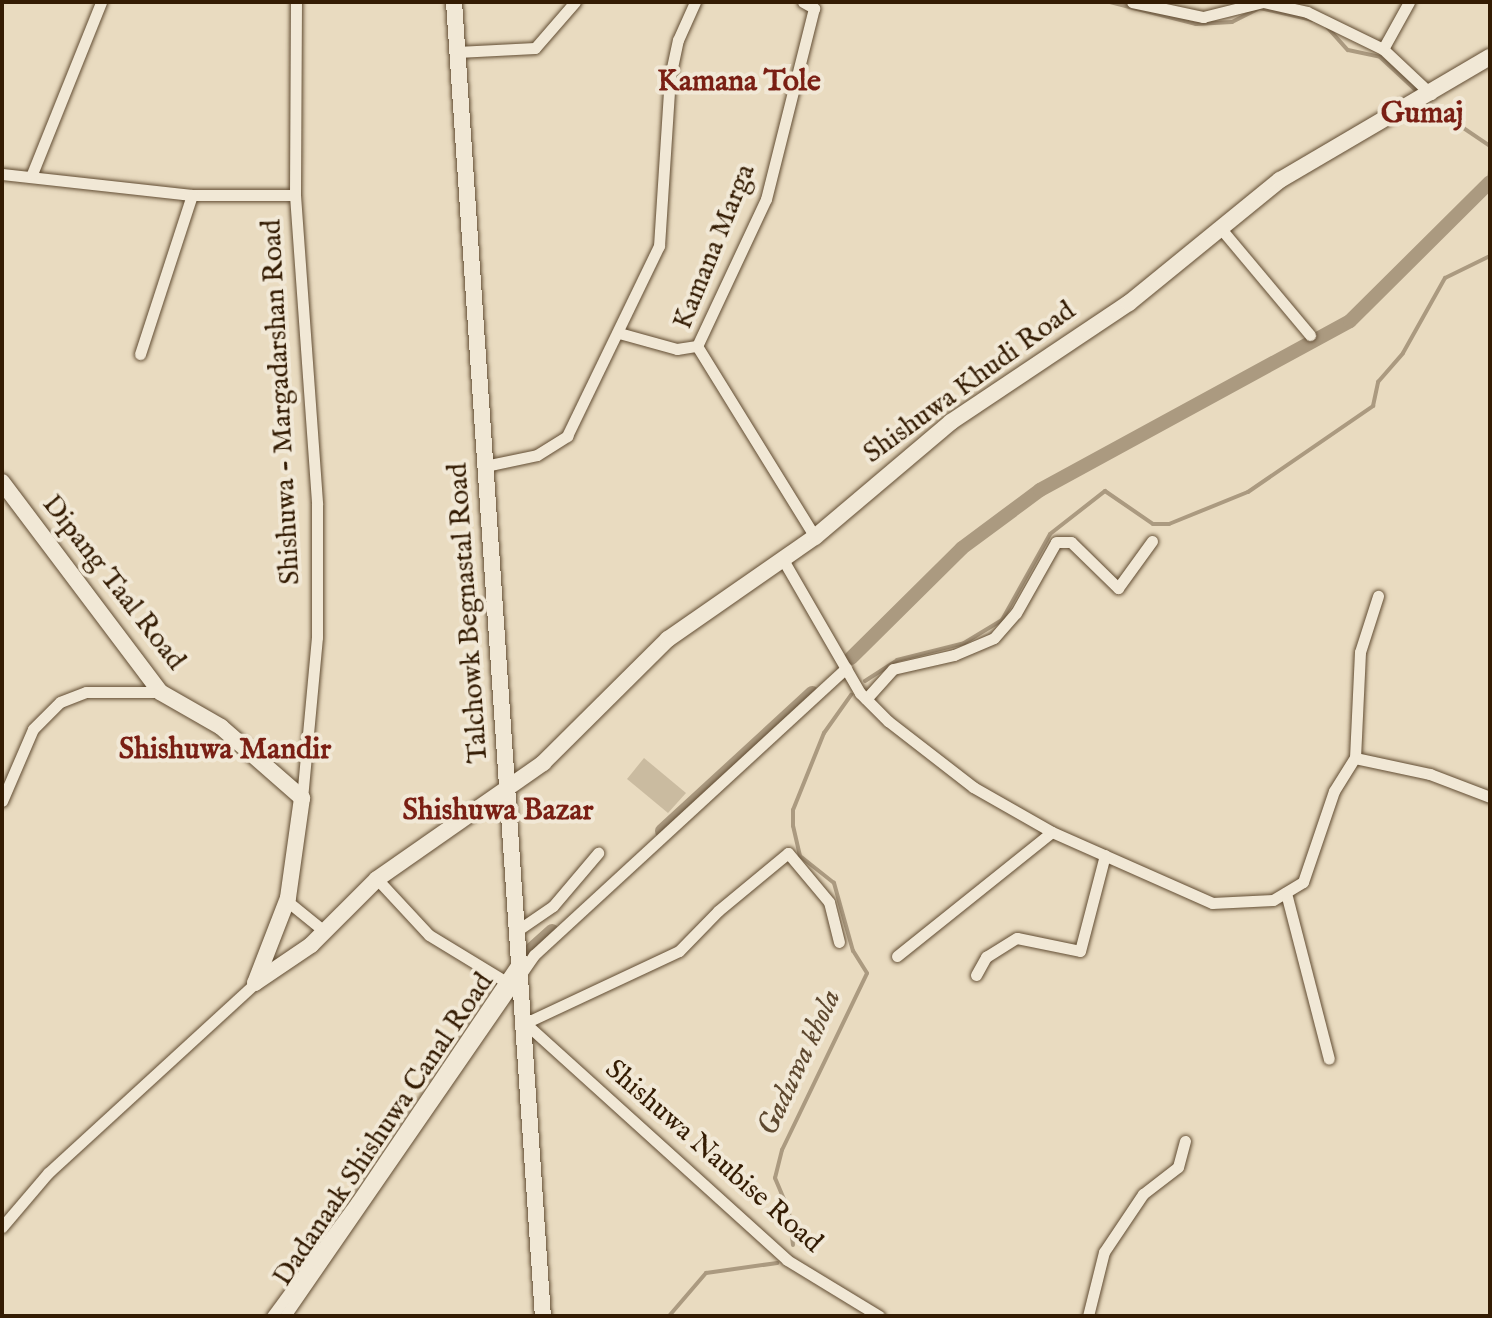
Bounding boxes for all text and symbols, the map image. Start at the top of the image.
district label: Kamana Tole [657,64,821,100]
district label: Gumaj [1381,96,1463,132]
street label: Kamana Marga [667,159,763,335]
street label: Shishuwa - Margadarshan Road [256,218,308,586]
street label: Shishuwa Khudi Road [857,295,1083,471]
street label: Talchowk Begnastal Road [442,462,496,764]
street label: Dipang Taal Road [34,489,192,677]
district label: Shishuwa Mandir [119,732,331,768]
district label: Shishuwa Bazar [402,793,594,829]
street label: Dadanaak Shishuwa Canal Road [266,967,502,1293]
water label: Gaduwa khola [750,984,850,1142]
street label: Shishuwa Naubise Road [597,1053,829,1261]

